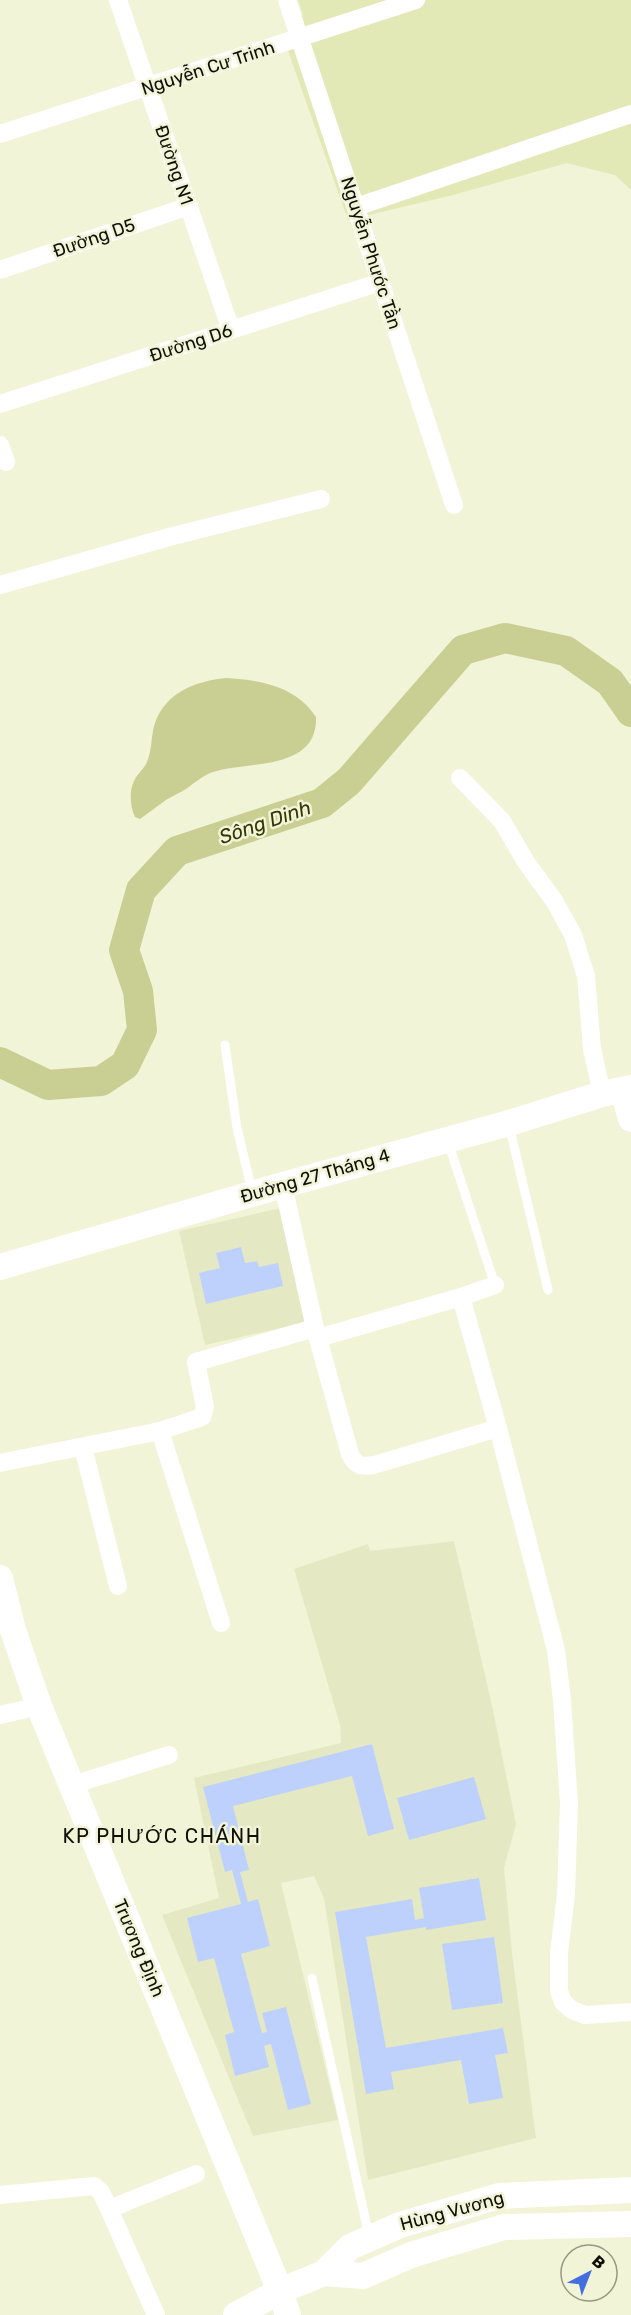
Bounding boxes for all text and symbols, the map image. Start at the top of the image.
street label: Nguyễn Cư Trinh [138,35,278,100]
street label: Đường N1 [150,122,198,208]
street label: Nguyễn Phước Tần [336,174,407,332]
street label: Đường D5 [50,214,138,262]
street label: Đường D6 [147,319,235,367]
water label: Sông Dinh [216,795,314,849]
street label: Đường 27 Tháng 4 [238,1144,392,1208]
district label: KP PHƯỚC CHÁNH [62,1824,262,1848]
street label: Trương Định [109,1896,169,2000]
street label: Hùng Vương [398,2187,506,2235]
north arrow [559,2243,619,2303]
text: B [588,2251,609,2273]

